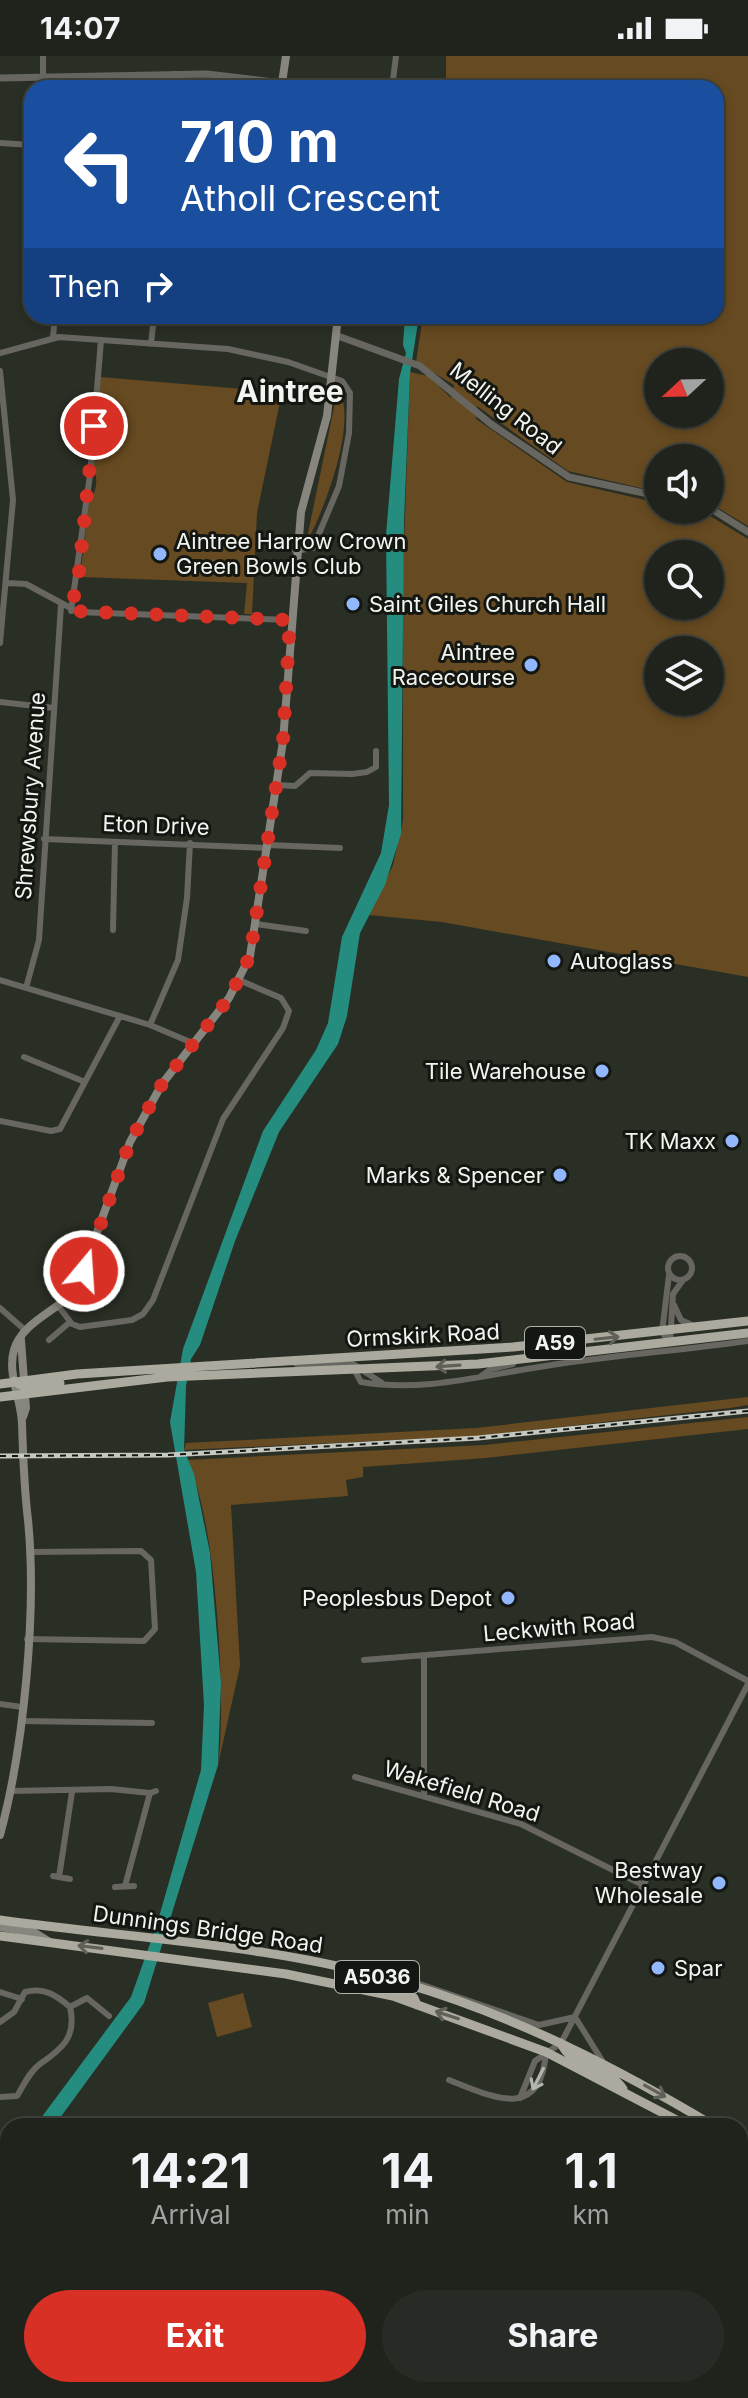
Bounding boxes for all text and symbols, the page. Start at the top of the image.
text: 14:07 [40,10,120,46]
text: 710 m [180,108,339,176]
icon: left [48,112,152,216]
text: Atholl Crescent [180,176,440,220]
icon: right [136,264,180,308]
text: Then [48,268,120,304]
north arrow [644,348,724,428]
map controls [644,348,724,716]
street label: Melling Road [445,356,567,460]
district label: Aintree [236,373,344,409]
pin [60,392,128,460]
icon: arrive [72,404,116,448]
button: sound [644,444,724,524]
place label: Aintree Harrow Crown Green Bowls Club [176,528,407,579]
button: search [644,540,724,620]
marker: Aintree Harrow Crown Green Bowls Club [151,545,169,563]
place label: Saint Giles Church Hall [369,591,606,617]
marker: Saint Giles Church Hall [344,595,362,613]
button: layers [644,636,724,716]
place label: Aintree Racecourse [392,639,515,690]
marker: Aintree Racecourse [522,656,540,674]
street label: Shrewsbury Avenue [10,691,50,901]
street label: Eton Drive [102,810,210,840]
place label: Autoglass [570,948,673,974]
marker: Autoglass [545,952,563,970]
place label: Tile Warehouse [425,1058,586,1084]
marker: Tile Warehouse [593,1062,611,1080]
place label: TK Maxx [625,1128,716,1154]
marker: TK Maxx [723,1132,741,1150]
place label: Marks & Spencer [366,1162,544,1188]
marker: Marks & Spencer [551,1166,569,1184]
position arrow [42,1229,126,1313]
street label: Ormskirk Road [346,1318,500,1352]
road number: A59 [525,1327,585,1359]
one-way arrow [593,1330,620,1345]
one-way arrow [435,1359,462,1374]
place label: Peoplesbus Depot [302,1585,492,1611]
marker: Peoplesbus Depot [499,1589,517,1607]
street label: Leckwith Road [482,1607,636,1647]
street label: Wakefield Road [381,1755,543,1827]
place label: Bestway Wholesale [595,1857,703,1908]
marker: Bestway Wholesale [710,1874,728,1892]
street label: Dunnings Bridge Road [91,1900,325,1958]
one-way arrow [77,1939,103,1954]
place label: Spar [674,1955,722,1981]
marker: Spar [649,1959,667,1977]
road number: A5036 [335,1961,419,1993]
one-way arrow [434,2007,460,2022]
one-way arrow [530,2066,546,2090]
one-way arrow [643,2084,667,2100]
text: 14:21 [130,2141,251,2200]
text: 14 [381,2141,434,2200]
text: 1.1 [565,2141,618,2200]
text: Arrival [150,2199,230,2230]
text: min [385,2199,430,2230]
text: km [573,2199,610,2230]
button: Exit [24,2290,366,2382]
button: Share [382,2290,724,2382]

